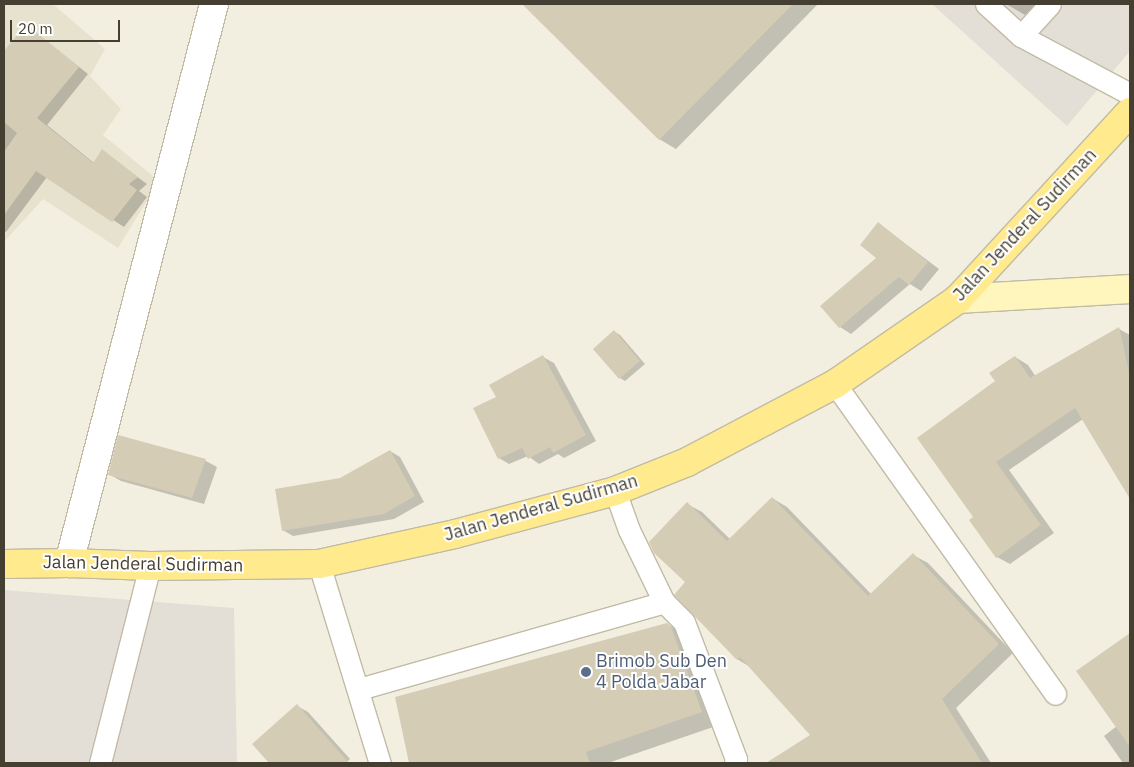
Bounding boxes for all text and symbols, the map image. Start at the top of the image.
scale bar [12,10,122,42]
text: 20 m [18,19,53,38]
street label: Jalan Jenderal Sudirman [949,144,1101,306]
street label: Jalan Jenderal Sudirman [442,470,640,546]
street label: Jalan Jenderal Sudirman [43,551,243,577]
place label: Brimob Sub Den 4 Polda Jabar [596,651,727,694]
marker: Brimob Sub Den 4 Polda Jabar [580,666,592,678]

